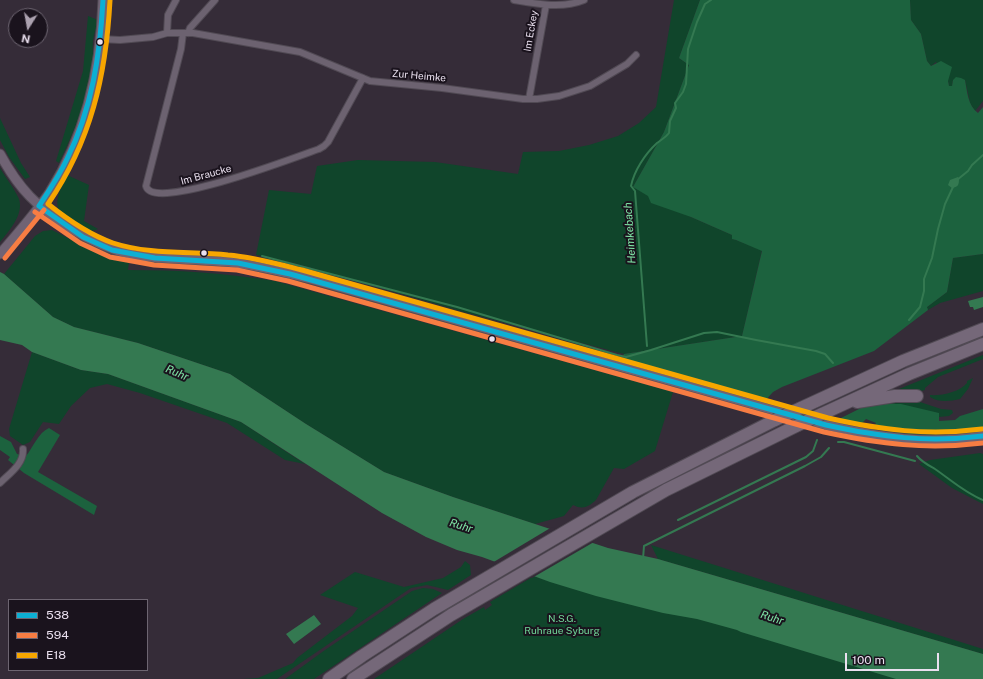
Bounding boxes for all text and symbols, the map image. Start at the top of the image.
north arrow [8,8,48,48]
street label: Im Eckey [521,9,541,53]
text: N [21,32,31,46]
unlabelled marker [95,37,105,47]
street label: Zur Heimke [392,68,446,84]
street label: Im Braucke [179,162,233,188]
water label: Heimkebach [621,202,639,264]
unlabelled marker [199,248,209,258]
unlabelled marker [487,334,497,344]
water label: Ruhr [164,362,190,384]
water label: Ruhr [448,516,474,536]
legend [8,599,148,671]
text: 538 [46,608,69,622]
water label: Ruhr [759,608,785,628]
park label: N.S.G. Ruhraue Syburg [524,613,600,636]
text: 594 [46,628,69,642]
scale bar [847,645,941,671]
text: E18 [46,648,66,662]
text: 100 m [852,653,885,667]

